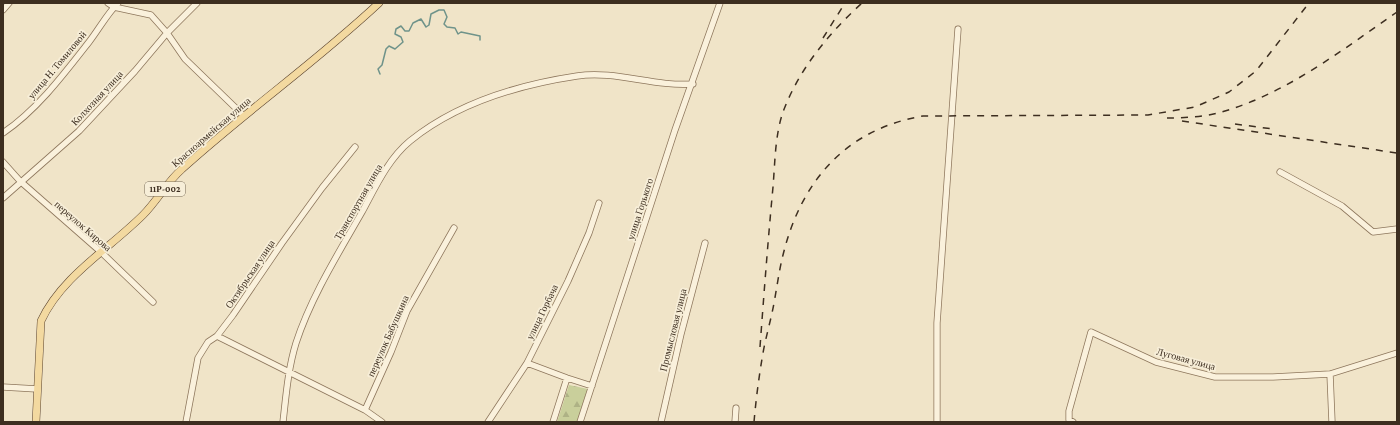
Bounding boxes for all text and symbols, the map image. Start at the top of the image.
street label: улица Н. Томиловой [26,28,89,101]
street label: Колхозная улица [69,68,125,128]
street label: Красноармейская улица [169,94,253,169]
street label: Транспортная улица [332,162,384,242]
street label: улица Горького [625,177,655,241]
road number: 11Р-002 [145,182,185,196]
street label: переулок Кирова [52,198,114,254]
street label: Октябрьская улица [223,237,277,310]
street label: улица Горбача [524,282,560,341]
street label: Промысловая улица [657,287,689,372]
street label: переулок Бабушкина [365,293,411,378]
street label: Луговая улица [1155,346,1217,372]

